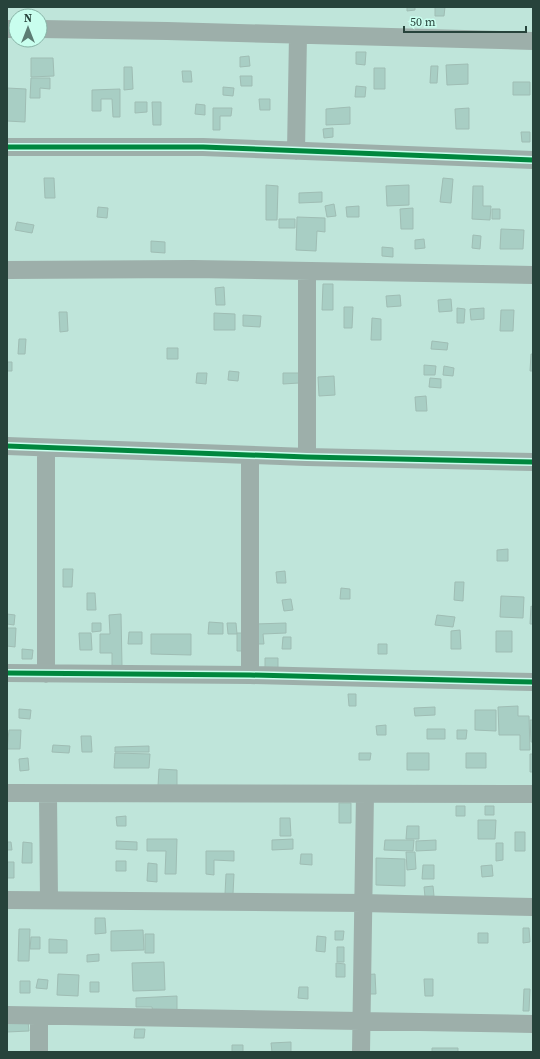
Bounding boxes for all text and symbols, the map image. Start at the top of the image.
north arrow [8,8,48,48]
scale bar [404,8,526,34]
text: N [24,11,32,26]
text: 50 m [410,14,436,30]

